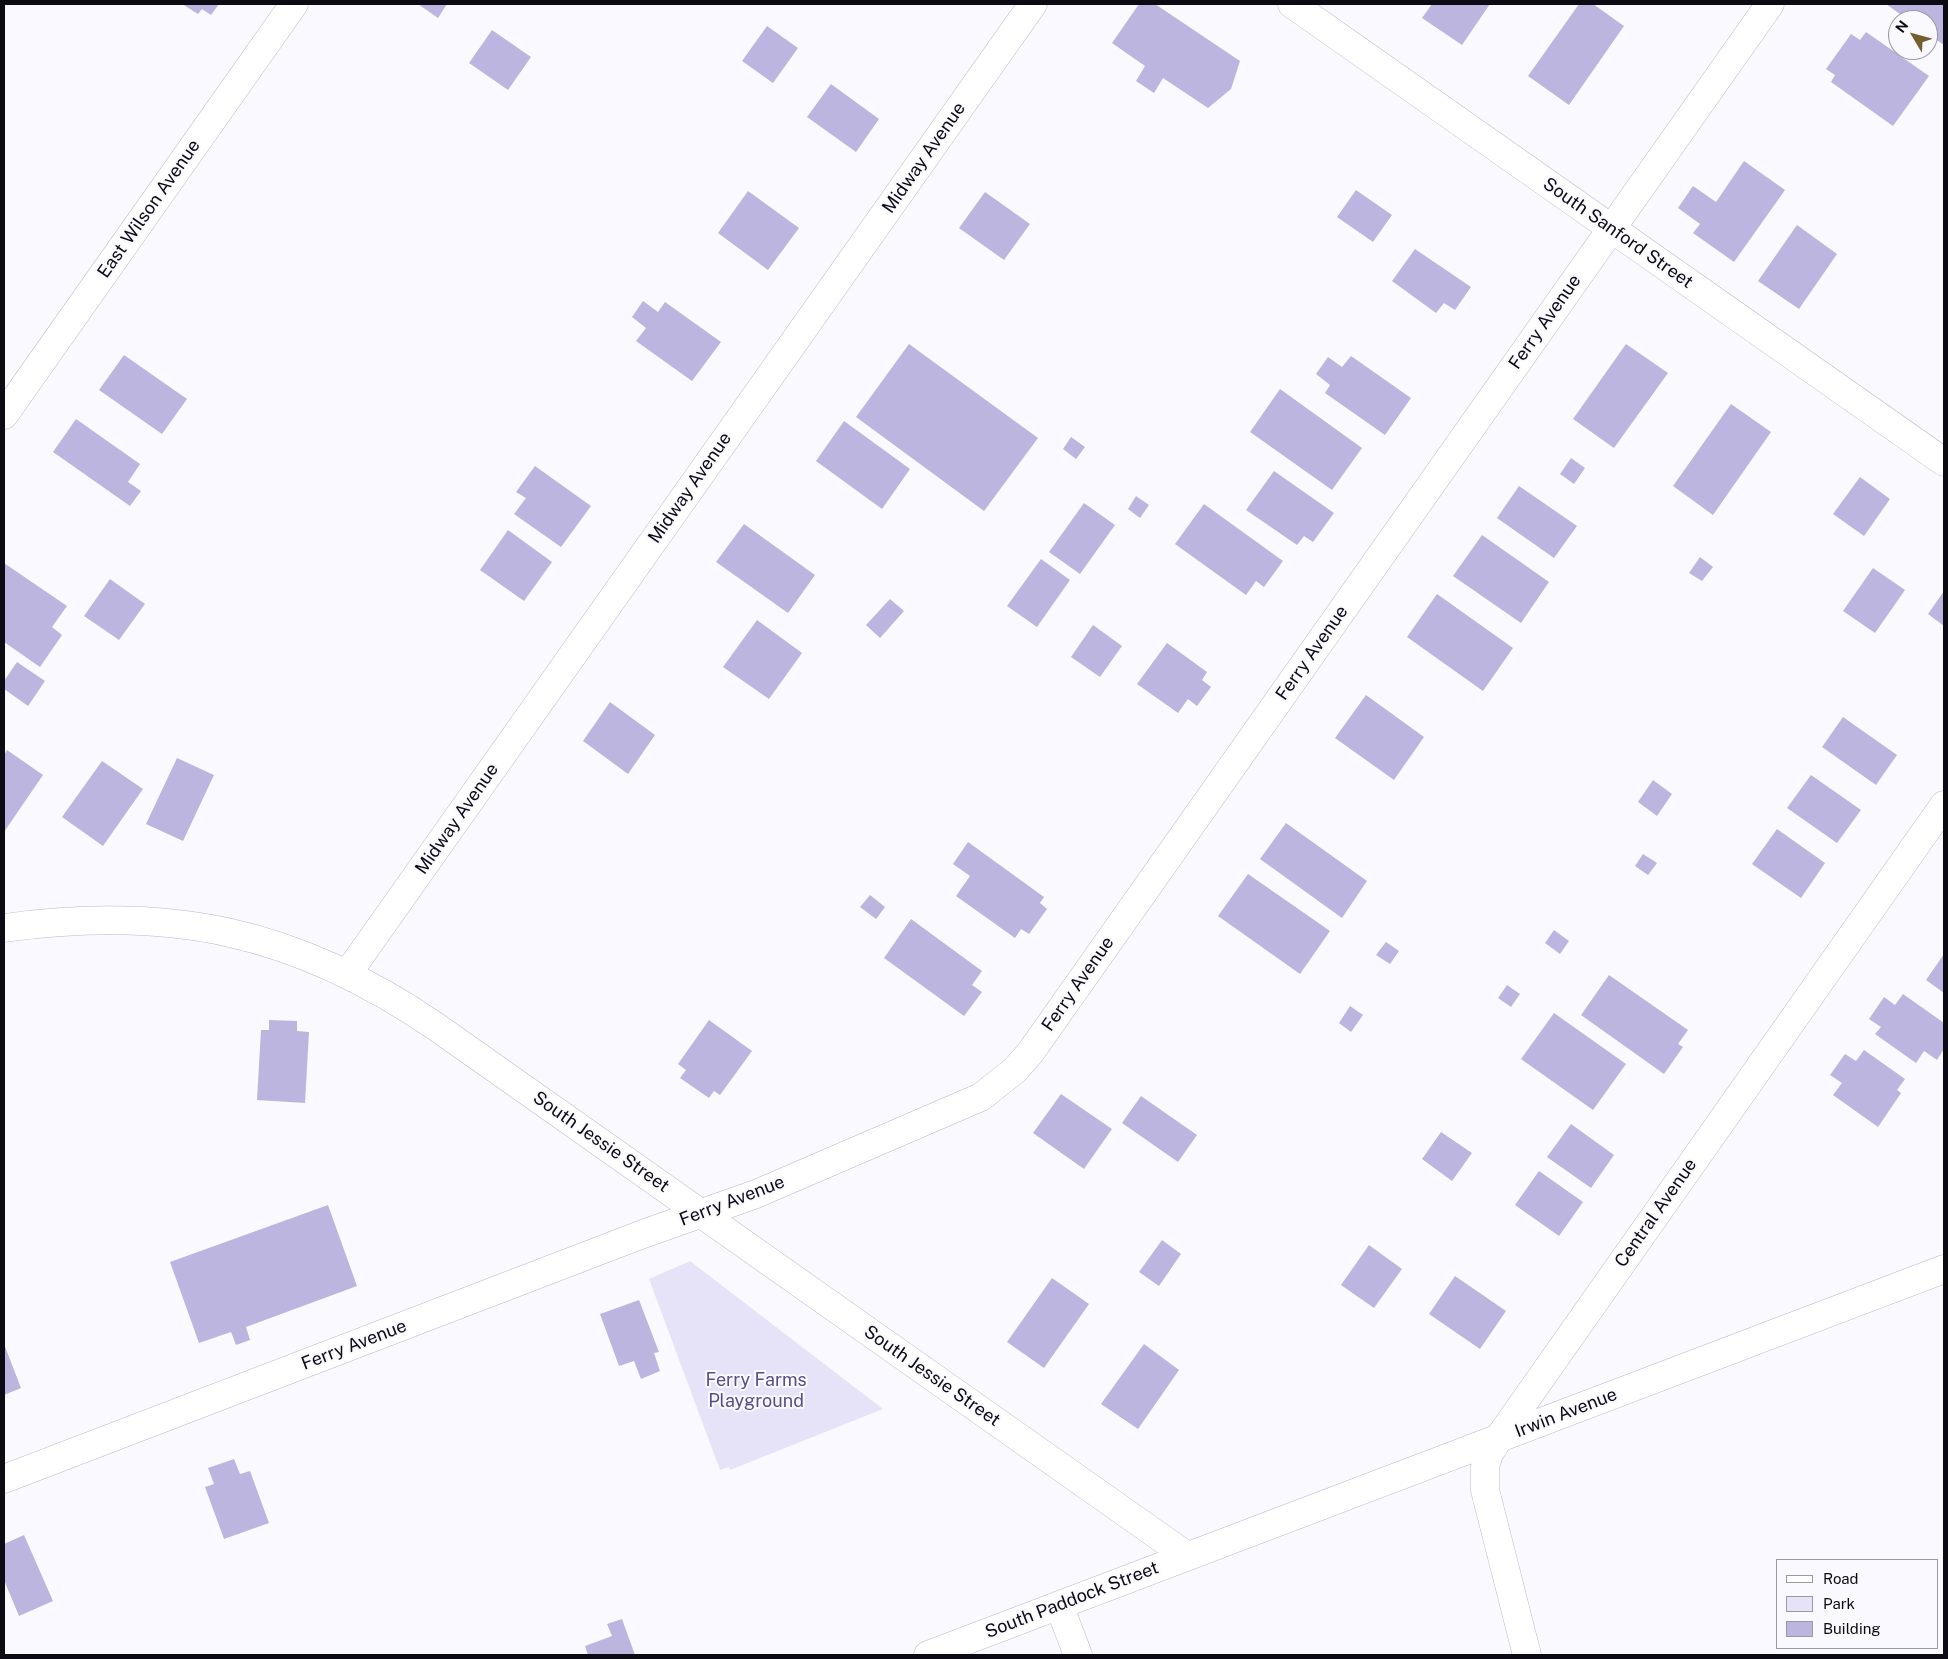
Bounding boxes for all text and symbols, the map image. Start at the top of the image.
north arrow [1888,10,1938,60]
text: N [1892,17,1911,36]
street label: Midway Avenue [878,98,970,218]
street label: East Wilson Avenue [93,136,205,282]
street label: South Sanford Street [1539,173,1697,293]
street label: Ferry Avenue [1504,270,1586,374]
street label: Midway Avenue [644,428,736,548]
street label: Ferry Avenue [1271,601,1353,705]
street label: Midway Avenue [411,759,503,879]
street label: Ferry Avenue [1037,932,1119,1036]
street label: South Jessie Street [529,1087,673,1197]
street label: Central Avenue [1610,1154,1702,1272]
street label: Ferry Avenue [676,1171,788,1231]
street label: Ferry Avenue [298,1315,410,1375]
street label: South Jessie Street [860,1321,1004,1431]
park label: Ferry Farms Playground [705,1369,807,1412]
street label: Irwin Avenue [1512,1384,1620,1442]
street label: South Paddock Street [982,1557,1162,1643]
legend [1776,1559,1938,1649]
text: Road [1823,1570,1859,1587]
text: Park [1823,1595,1855,1612]
text: Building [1823,1620,1881,1637]

